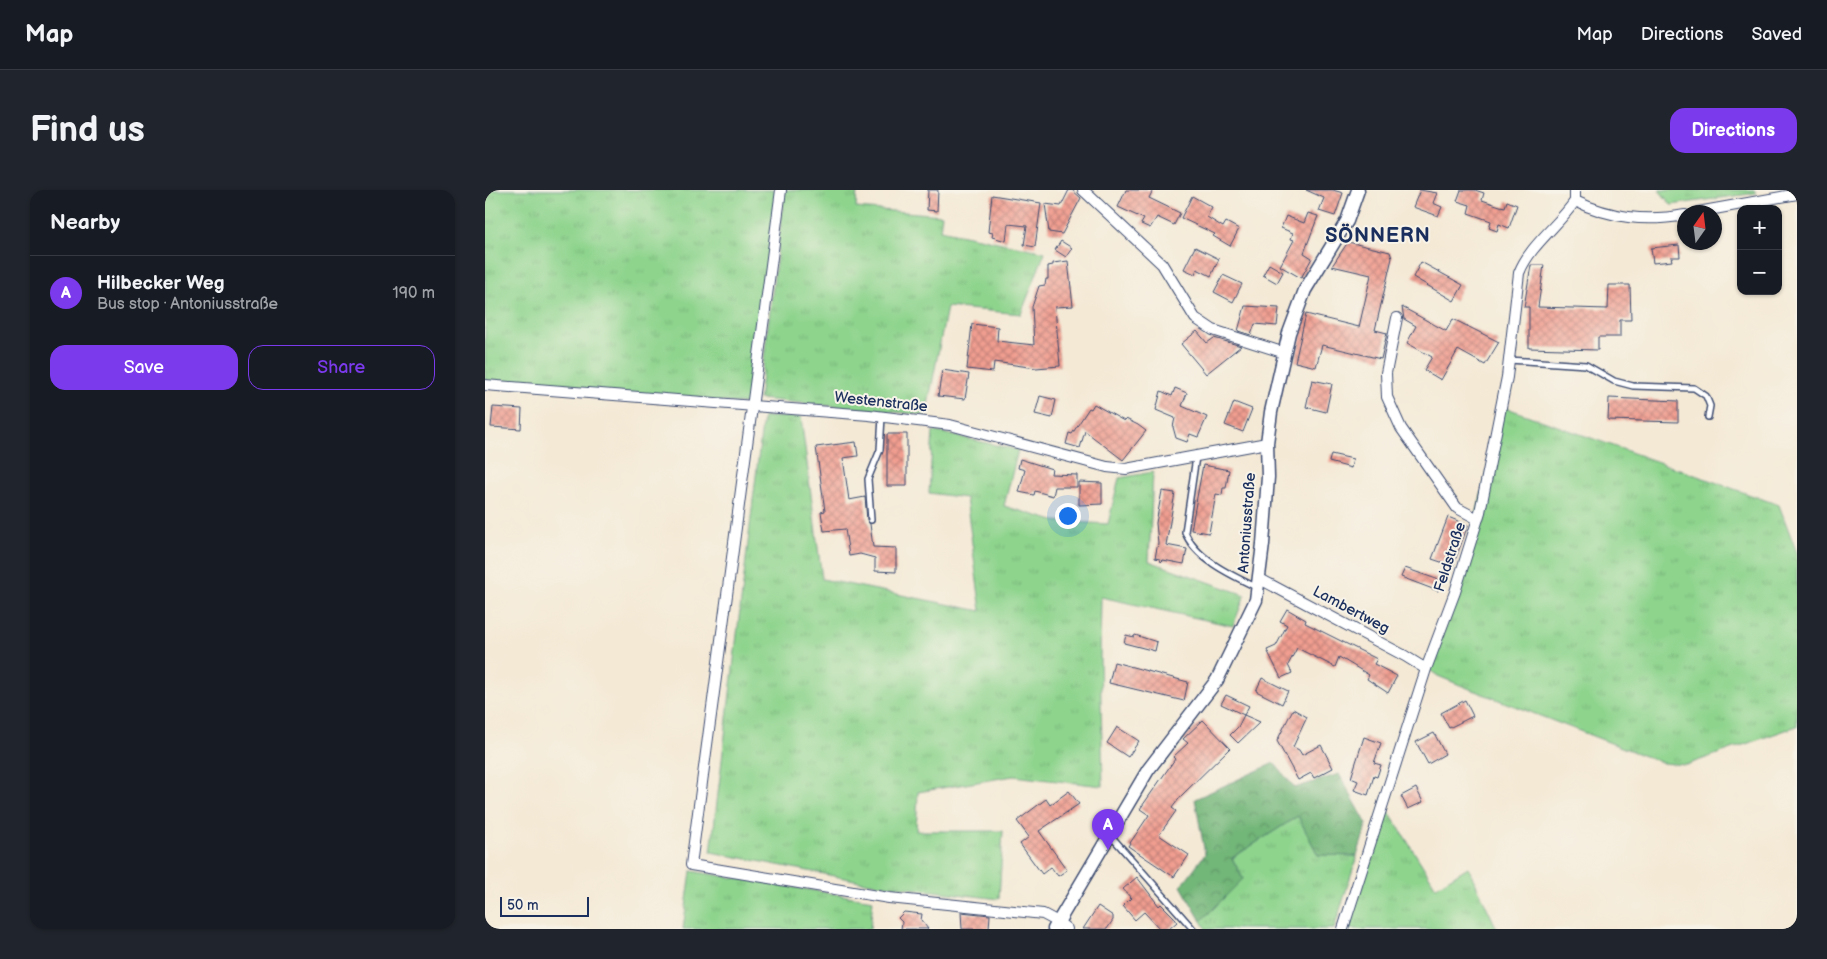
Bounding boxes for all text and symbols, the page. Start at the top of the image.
text: Map [25,20,73,49]
text: Map [1577,24,1613,45]
text: Directions [1641,24,1723,45]
text: Saved [1751,24,1802,45]
button: Directions [1670,108,1797,153]
text: Find us [30,109,145,152]
north arrow [1677,205,1722,250]
map controls [1737,205,1782,295]
button: + [1737,205,1782,250]
text: Nearby [50,210,120,235]
district label: SÖNNERN [1325,223,1431,248]
button: − [1737,250,1782,295]
text: Hilbecker Weg [97,272,224,295]
text: A [61,284,71,303]
text: 190 m [393,284,435,303]
text: Bus stop · Antoniusstraße [97,295,278,314]
button: Save [50,345,238,390]
button: Share [248,345,435,390]
street label: Westenstraße [833,388,929,416]
street label: Antoniusstraße [1234,472,1260,574]
your location [1055,503,1081,529]
street label: Feldstraße [1430,520,1470,594]
street label: Lambertweg [1309,582,1393,638]
pin: A [1092,809,1124,850]
scale bar [500,894,589,917]
text: 50 m [507,897,539,914]

